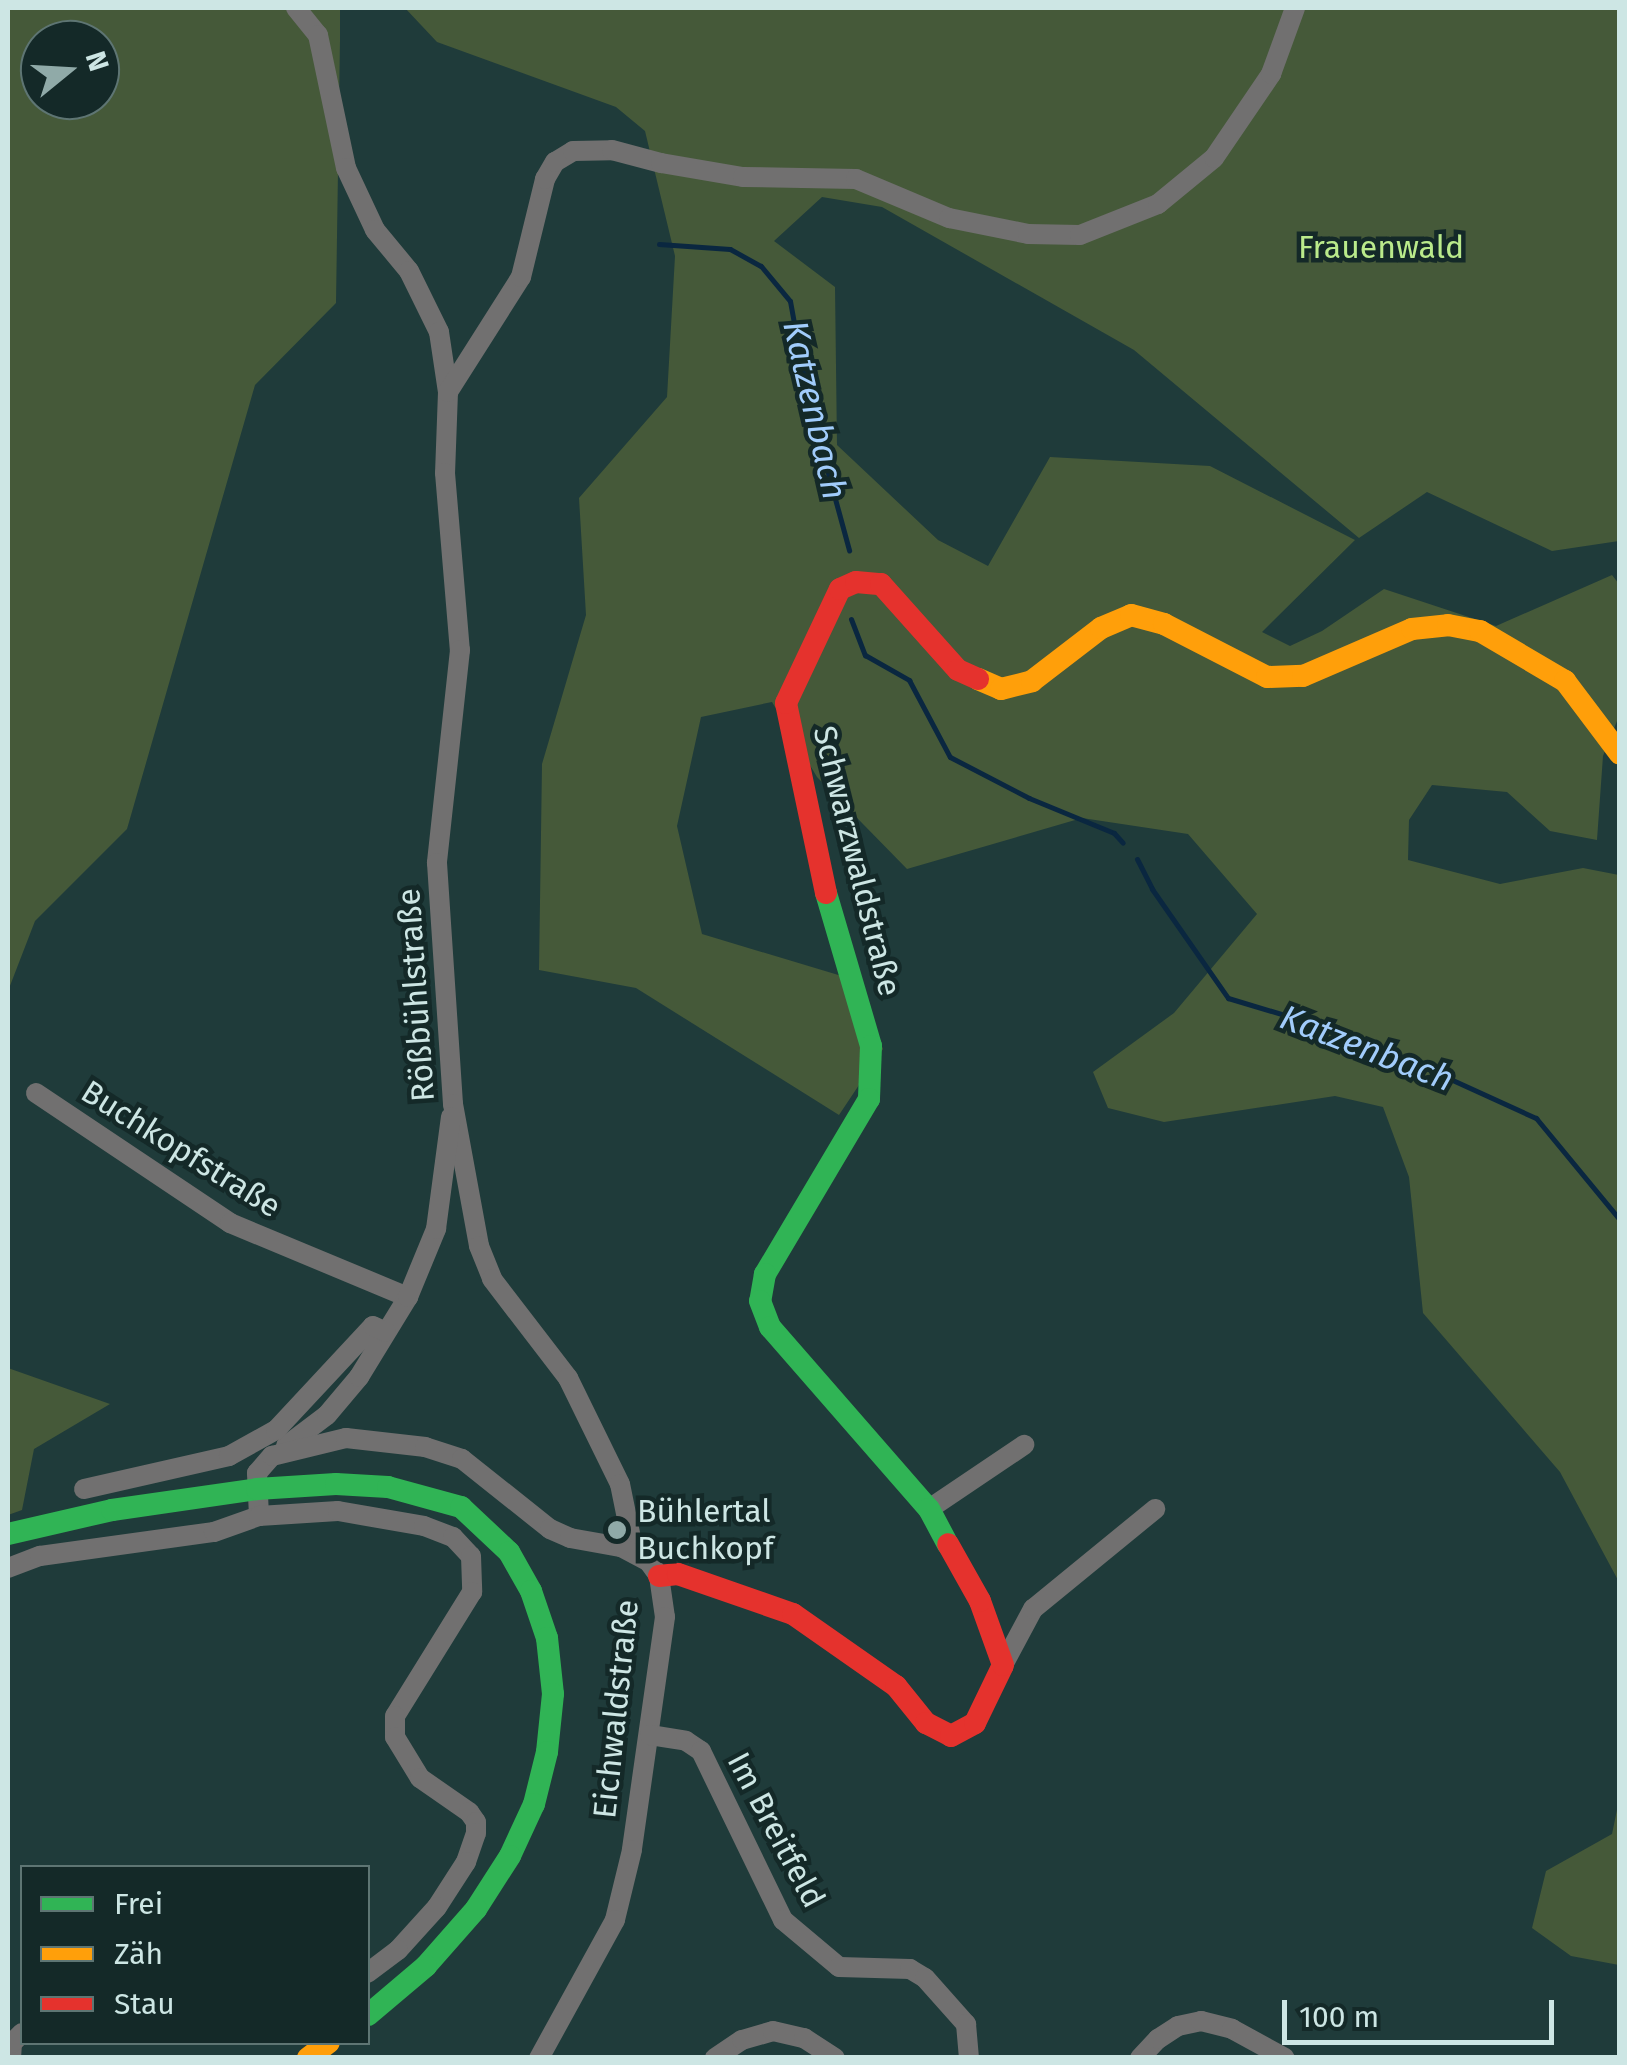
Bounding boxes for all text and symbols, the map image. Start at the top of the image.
north arrow [20,20,120,120]
text: N [79,47,116,75]
park label: Frauenwald [1298,228,1464,266]
water label: Katzenbach [774,316,856,504]
street label: Schwarzwaldstraße [805,722,909,1000]
street label: Rößbühlstraße [389,887,443,1103]
water label: Katzenbach [1274,996,1460,1100]
street label: Buchkopfstraße [74,1072,288,1226]
place label: Bühlertal Buchkopf [637,1493,774,1568]
marker: Bühlertal Buchkopf [606,1519,628,1541]
street label: Eichwaldstraße [585,1598,647,1820]
street label: Im Breitfeld [719,1746,833,1914]
legend [20,1865,370,2045]
text: Frei [114,1886,163,1922]
text: Zäh [114,1936,163,1972]
scale bar [1287,1980,1560,2042]
text: Stau [114,1986,175,2022]
text: 100 m [1299,1999,1379,2035]

